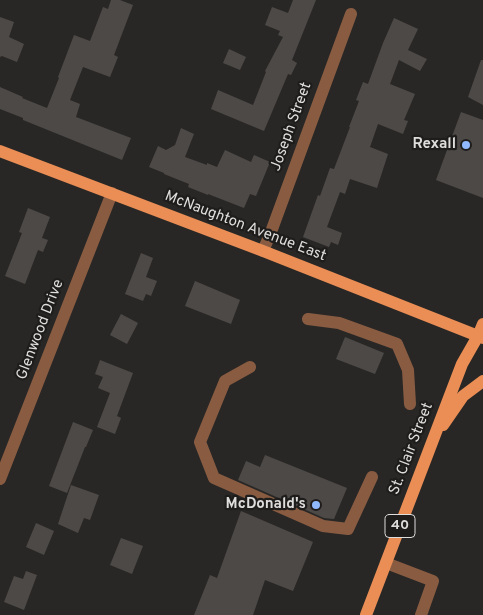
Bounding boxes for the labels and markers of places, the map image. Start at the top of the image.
place label: Rexall [413,136,456,154]
marker: Rexall [460,139,472,151]
place label: McDonald's [226,496,306,514]
marker: McDonald's [310,499,322,511]

